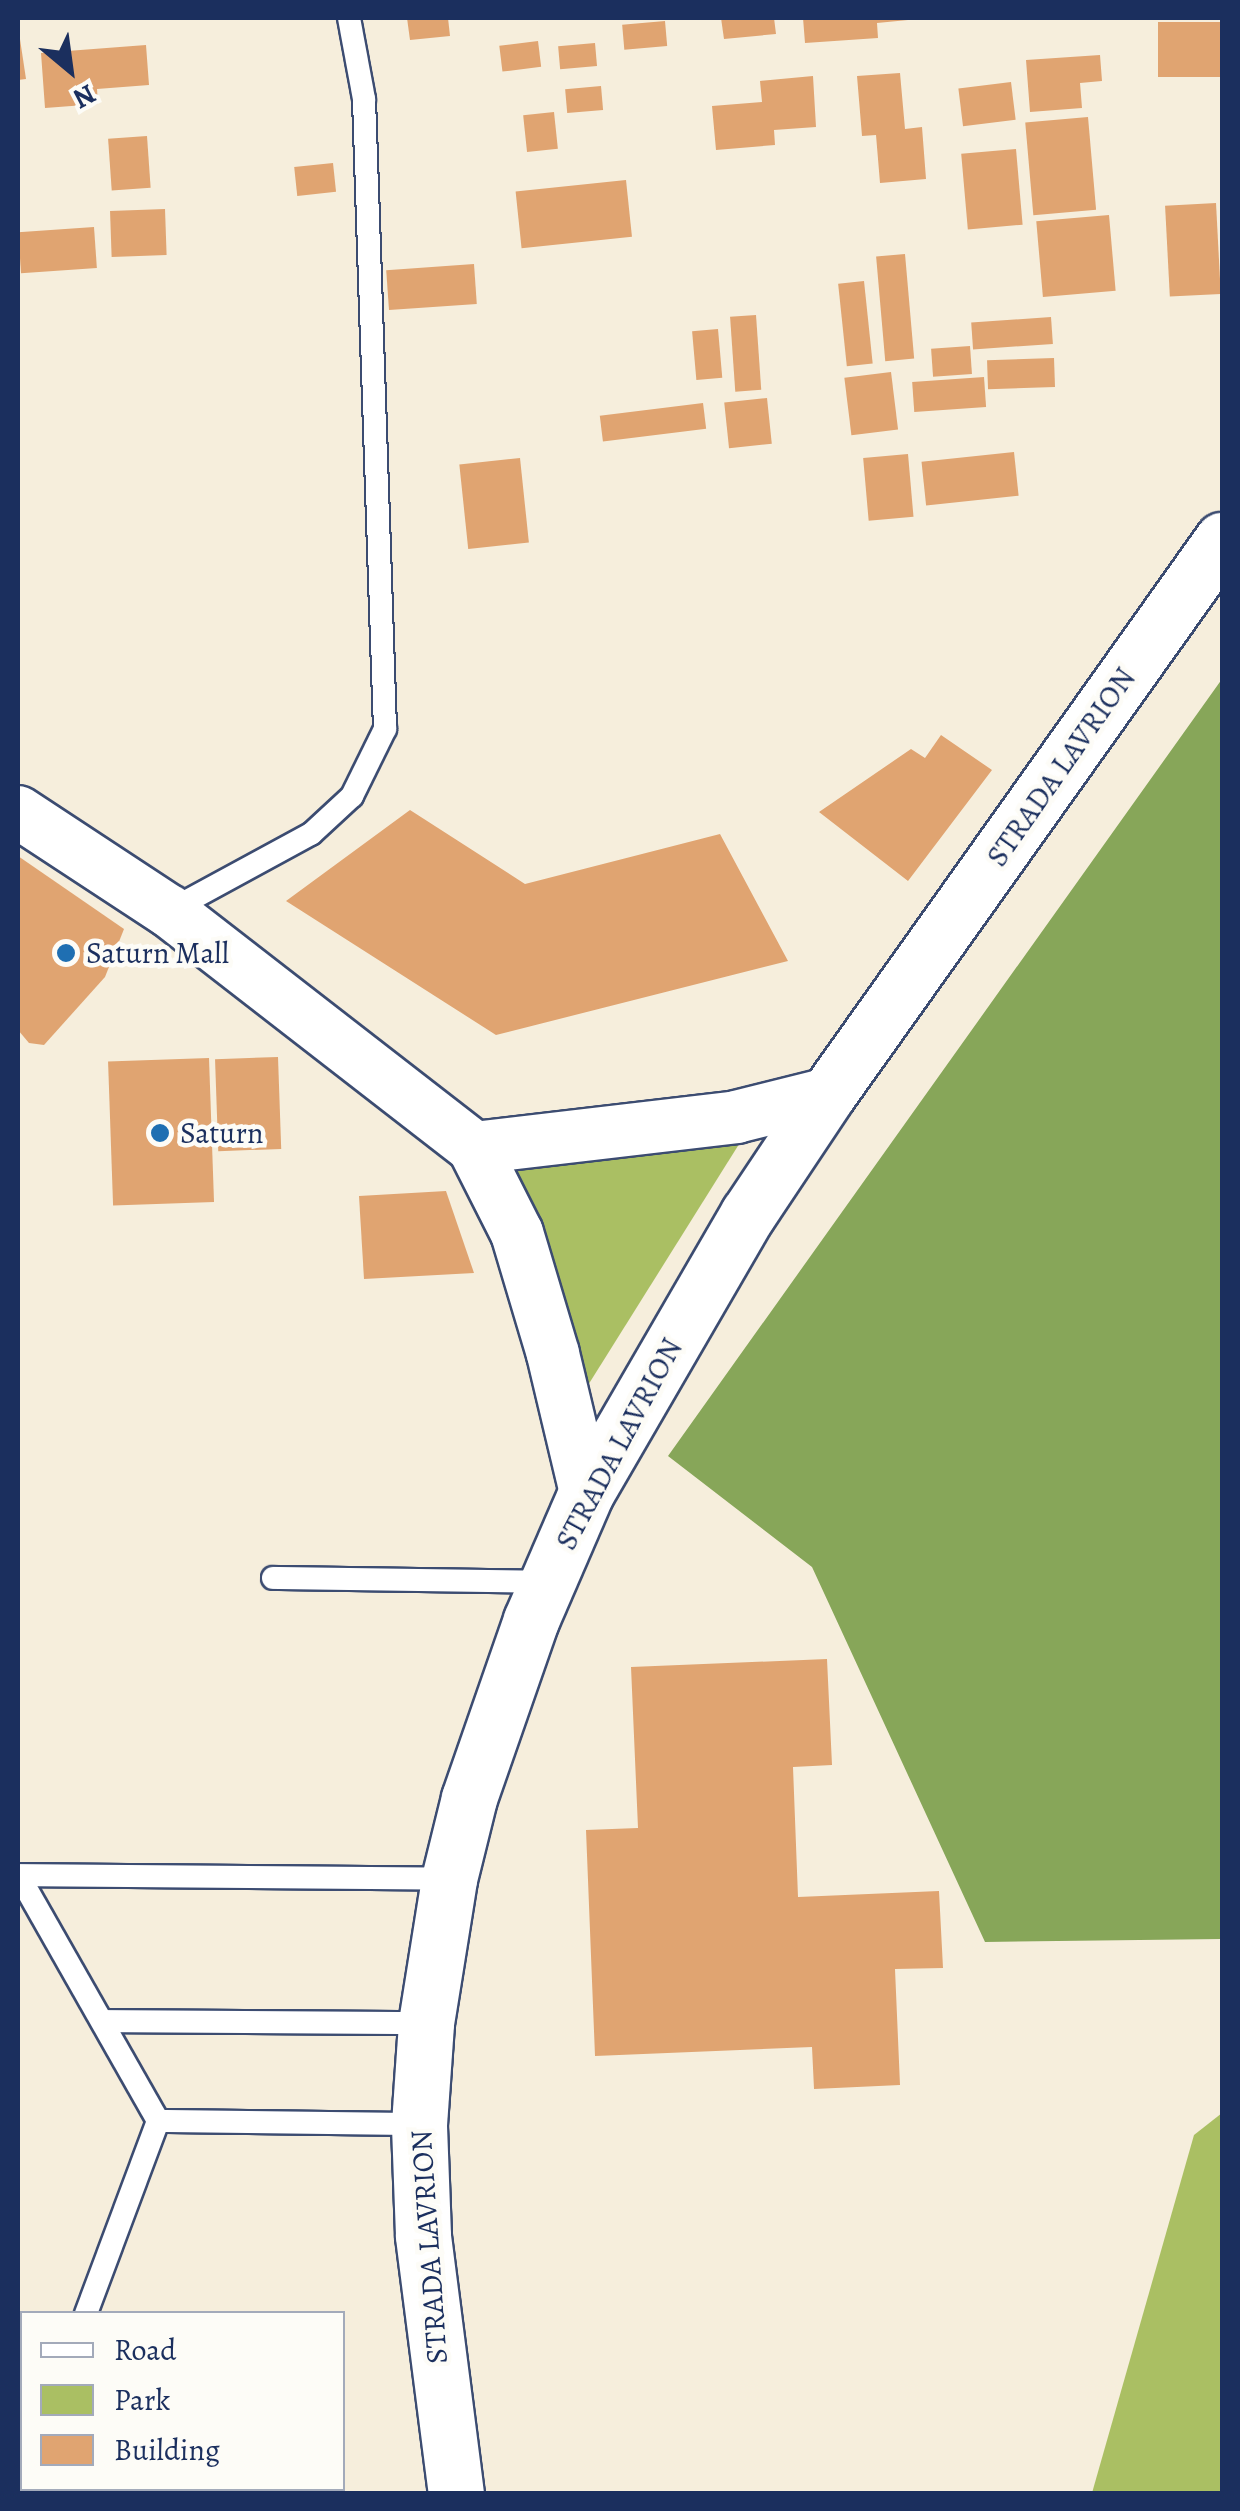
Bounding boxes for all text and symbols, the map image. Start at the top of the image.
north arrow [20,20,120,120]
text: N [66,75,103,118]
street label: STRADA LAVRION [979,661,1143,873]
place label: Saturn Mall [86,935,229,971]
marker: Saturn Mall [55,942,77,964]
place label: Saturn [180,1115,263,1151]
marker: Saturn [149,1122,171,1144]
street label: STRADA LAVRION [548,1332,690,1556]
street label: STRADA LAVRION [403,2129,455,2365]
legend [20,2311,345,2491]
text: Road [114,2330,176,2370]
text: Park [114,2380,170,2420]
text: Building [114,2430,220,2470]

